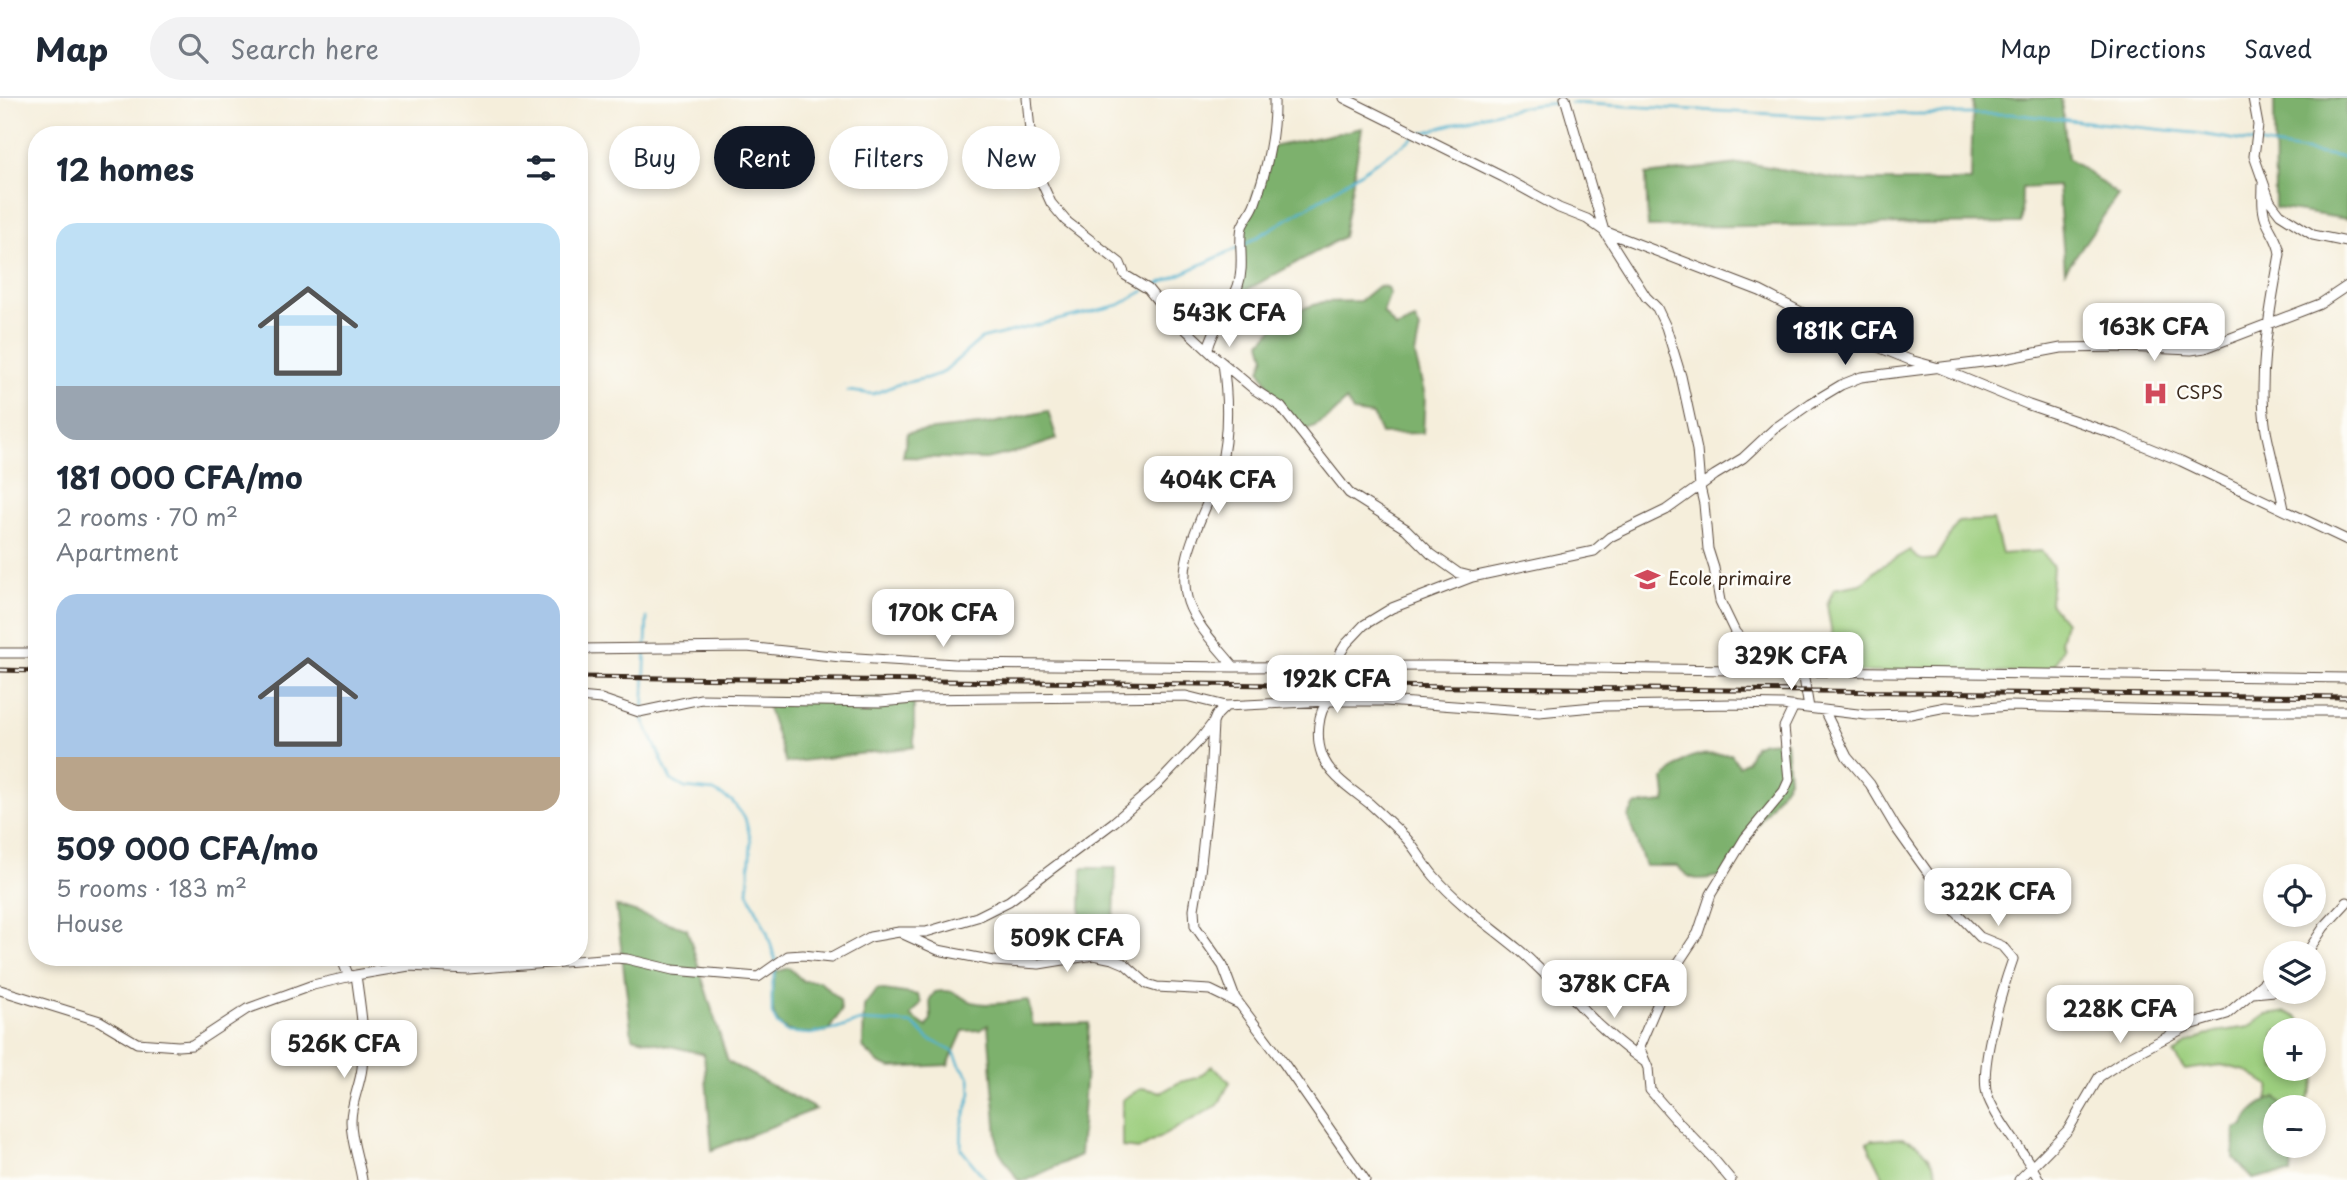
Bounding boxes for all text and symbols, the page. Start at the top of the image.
search box [150,17,640,80]
text: Map [35,23,108,73]
icon: search [174,29,212,67]
text: Search here [230,29,379,68]
text: Map [2000,30,2051,66]
text: Directions [2089,30,2206,66]
text: Saved [2244,30,2312,66]
chip: Buy [609,126,700,189]
chip: Rent [714,126,815,189]
chip: Filters [829,126,948,189]
chip: New [962,126,1060,189]
text: 12 homes [56,146,194,191]
icon: filters [522,149,560,187]
icon: home [245,268,371,394]
pin: 543K CFA [1157,289,1301,349]
text: 543K CFA [1172,294,1286,329]
pin: 163K CFA [2082,303,2226,363]
pin: 181K CFA [1773,308,1917,367]
text: 163K CFA [2099,308,2209,343]
text: 181K CFA [1793,312,1897,347]
place label: CSPS [2176,378,2223,405]
hospital icon: CSPS [2142,379,2170,407]
text: 181 000 CFA/mo [56,454,303,499]
pin: 404K CFA [1146,456,1290,516]
text: 404K CFA [1160,461,1276,496]
text: 2 rooms · 70 m² [56,499,238,534]
text: Apartment [56,534,179,569]
place label: Ecole primaire [1668,564,1792,591]
school or university icon: Ecole primaire [1634,565,1662,593]
pin: 170K CFA [871,589,1015,649]
text: 170K CFA [888,594,998,629]
pin: 329K CFA [1719,632,1863,692]
text: 329K CFA [1734,637,1848,672]
icon: home [245,639,371,765]
pin: 192K CFA [1265,656,1409,715]
text: 192K CFA [1283,660,1391,695]
text: 509 000 CFA/mo [56,825,318,870]
map controls [2263,864,2326,1158]
button: locate [2263,864,2326,927]
pin: 322K CFA [1926,868,2070,928]
text: 5 rooms · 183 m² [56,870,247,905]
text: 322K CFA [1940,873,2056,908]
text: House [56,905,123,940]
pin: 509K CFA [995,914,1139,974]
text: 509K CFA [1010,919,1124,954]
button: layers [2263,941,2326,1004]
pin: 378K CFA [1542,960,1686,1020]
text: 378K CFA [1558,965,1670,1000]
pin: 228K CFA [2048,986,2192,1045]
text: 228K CFA [2063,990,2177,1025]
button: + [2263,1018,2326,1081]
pin: 526K CFA [272,1020,416,1080]
text: 526K CFA [287,1025,401,1060]
button: − [2263,1095,2326,1158]

